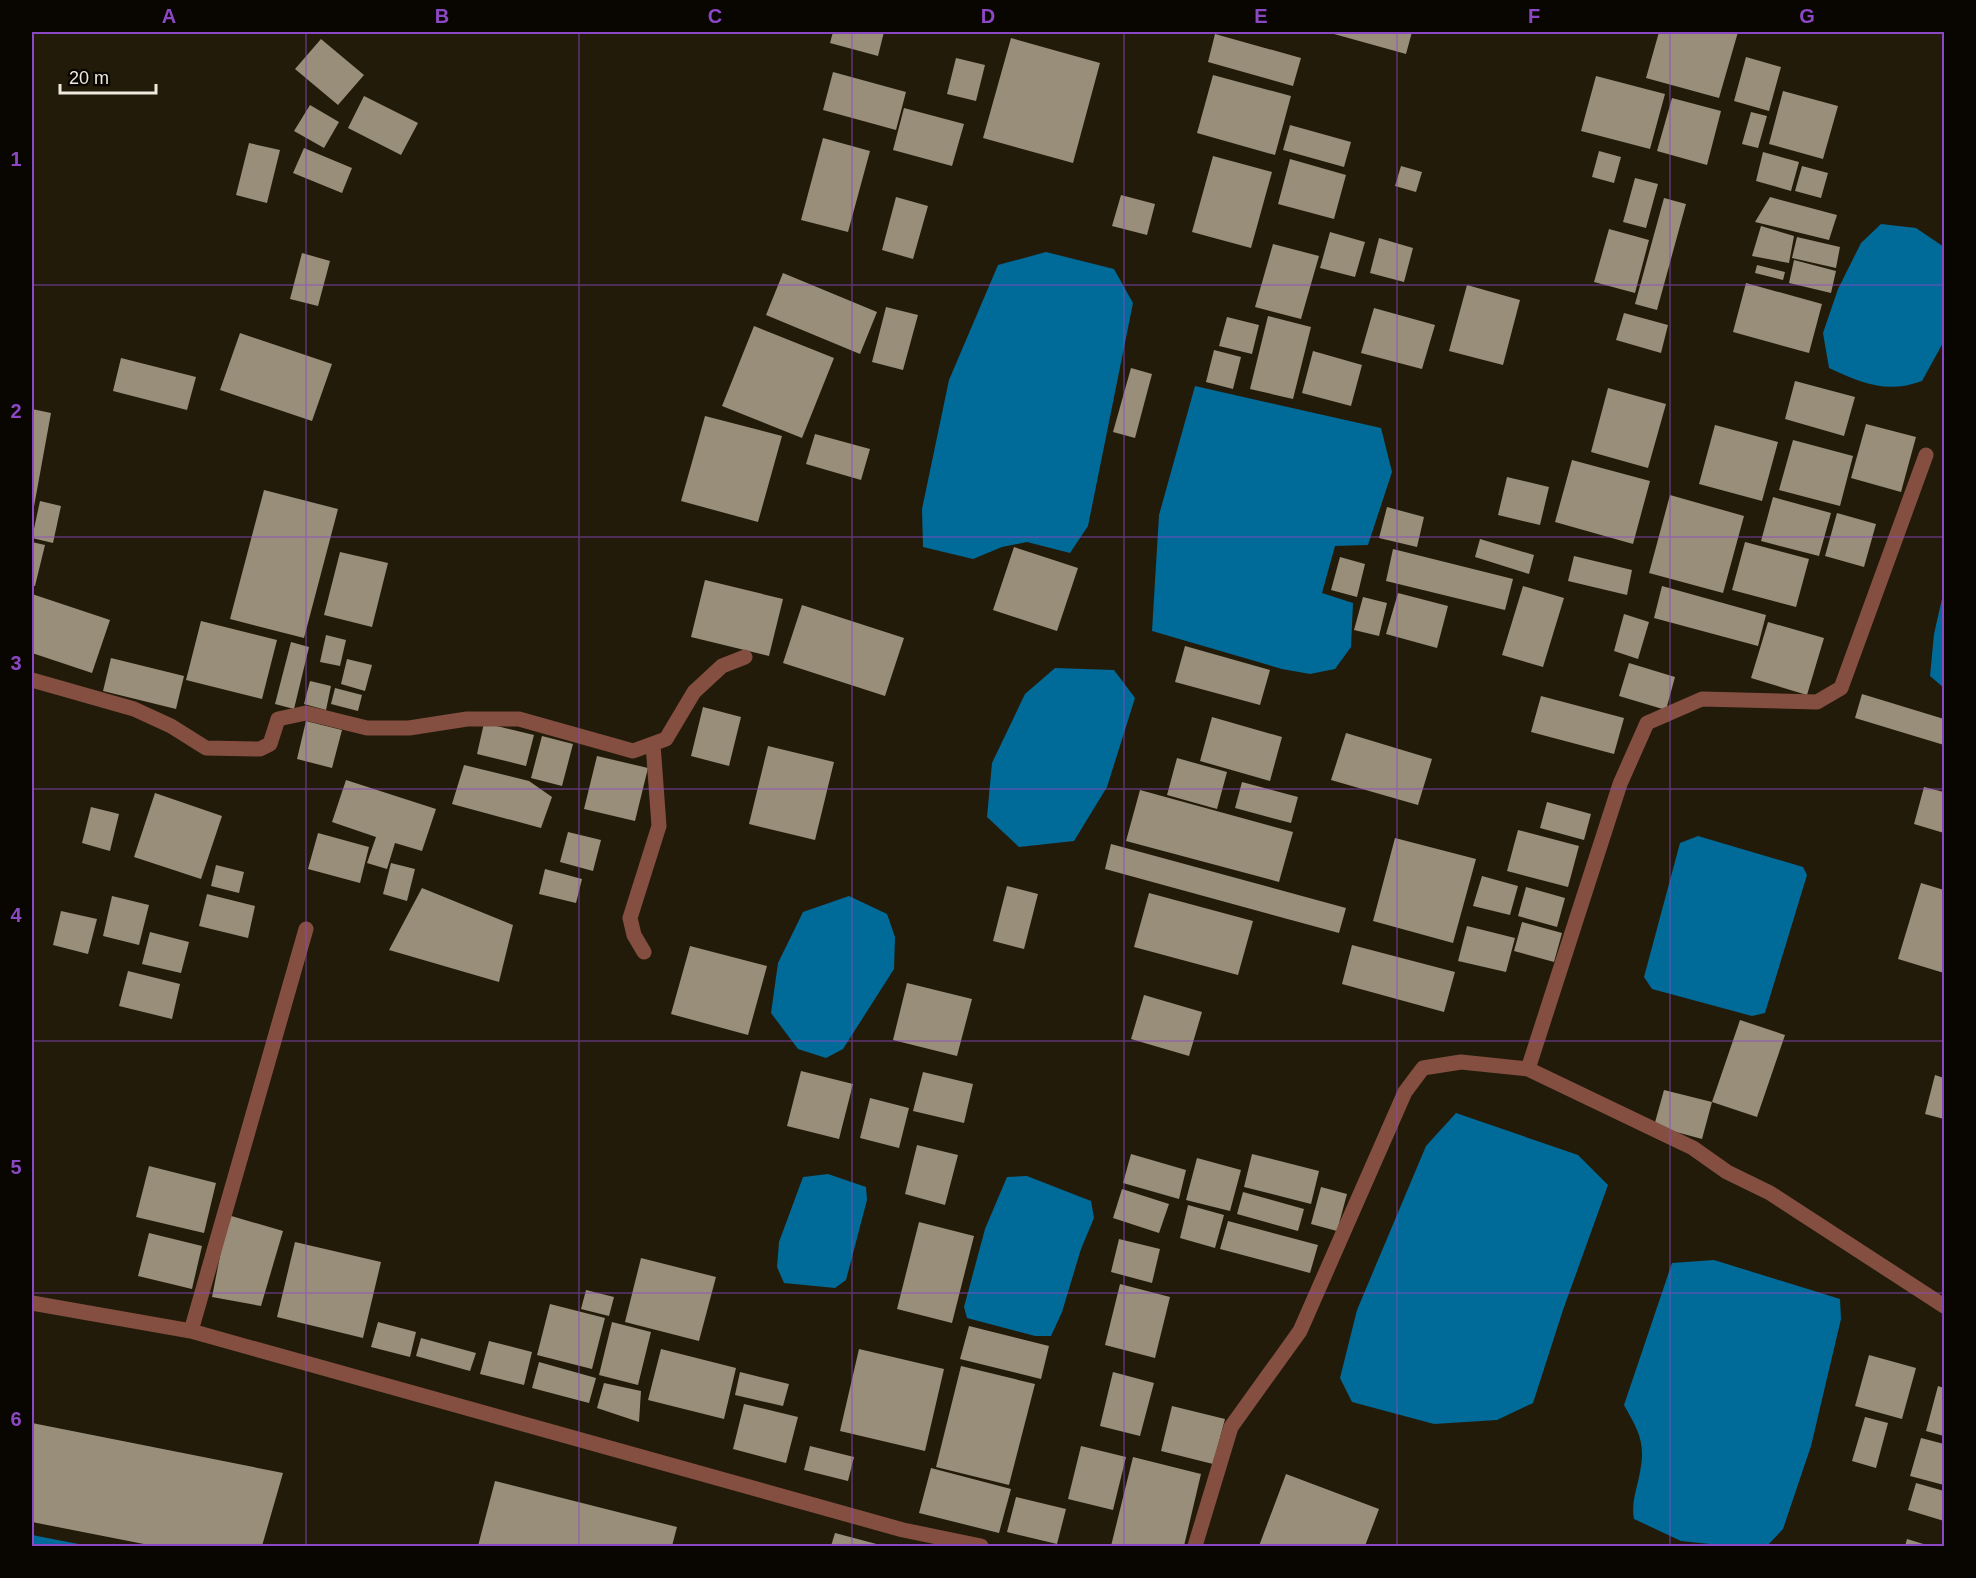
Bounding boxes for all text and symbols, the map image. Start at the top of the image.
text: A [162,5,176,27]
text: B [435,5,449,27]
text: C [708,5,722,27]
text: D [981,5,995,27]
text: E [1254,5,1268,27]
text: F [1528,5,1540,27]
text: G [1799,5,1815,27]
scale bar [60,57,156,95]
text: 20 m [69,68,109,88]
text: 1 [10,148,22,170]
text: 2 [10,400,22,422]
text: 3 [10,652,22,674]
text: 4 [10,904,22,926]
text: 5 [10,1156,22,1178]
text: 6 [10,1408,22,1430]

